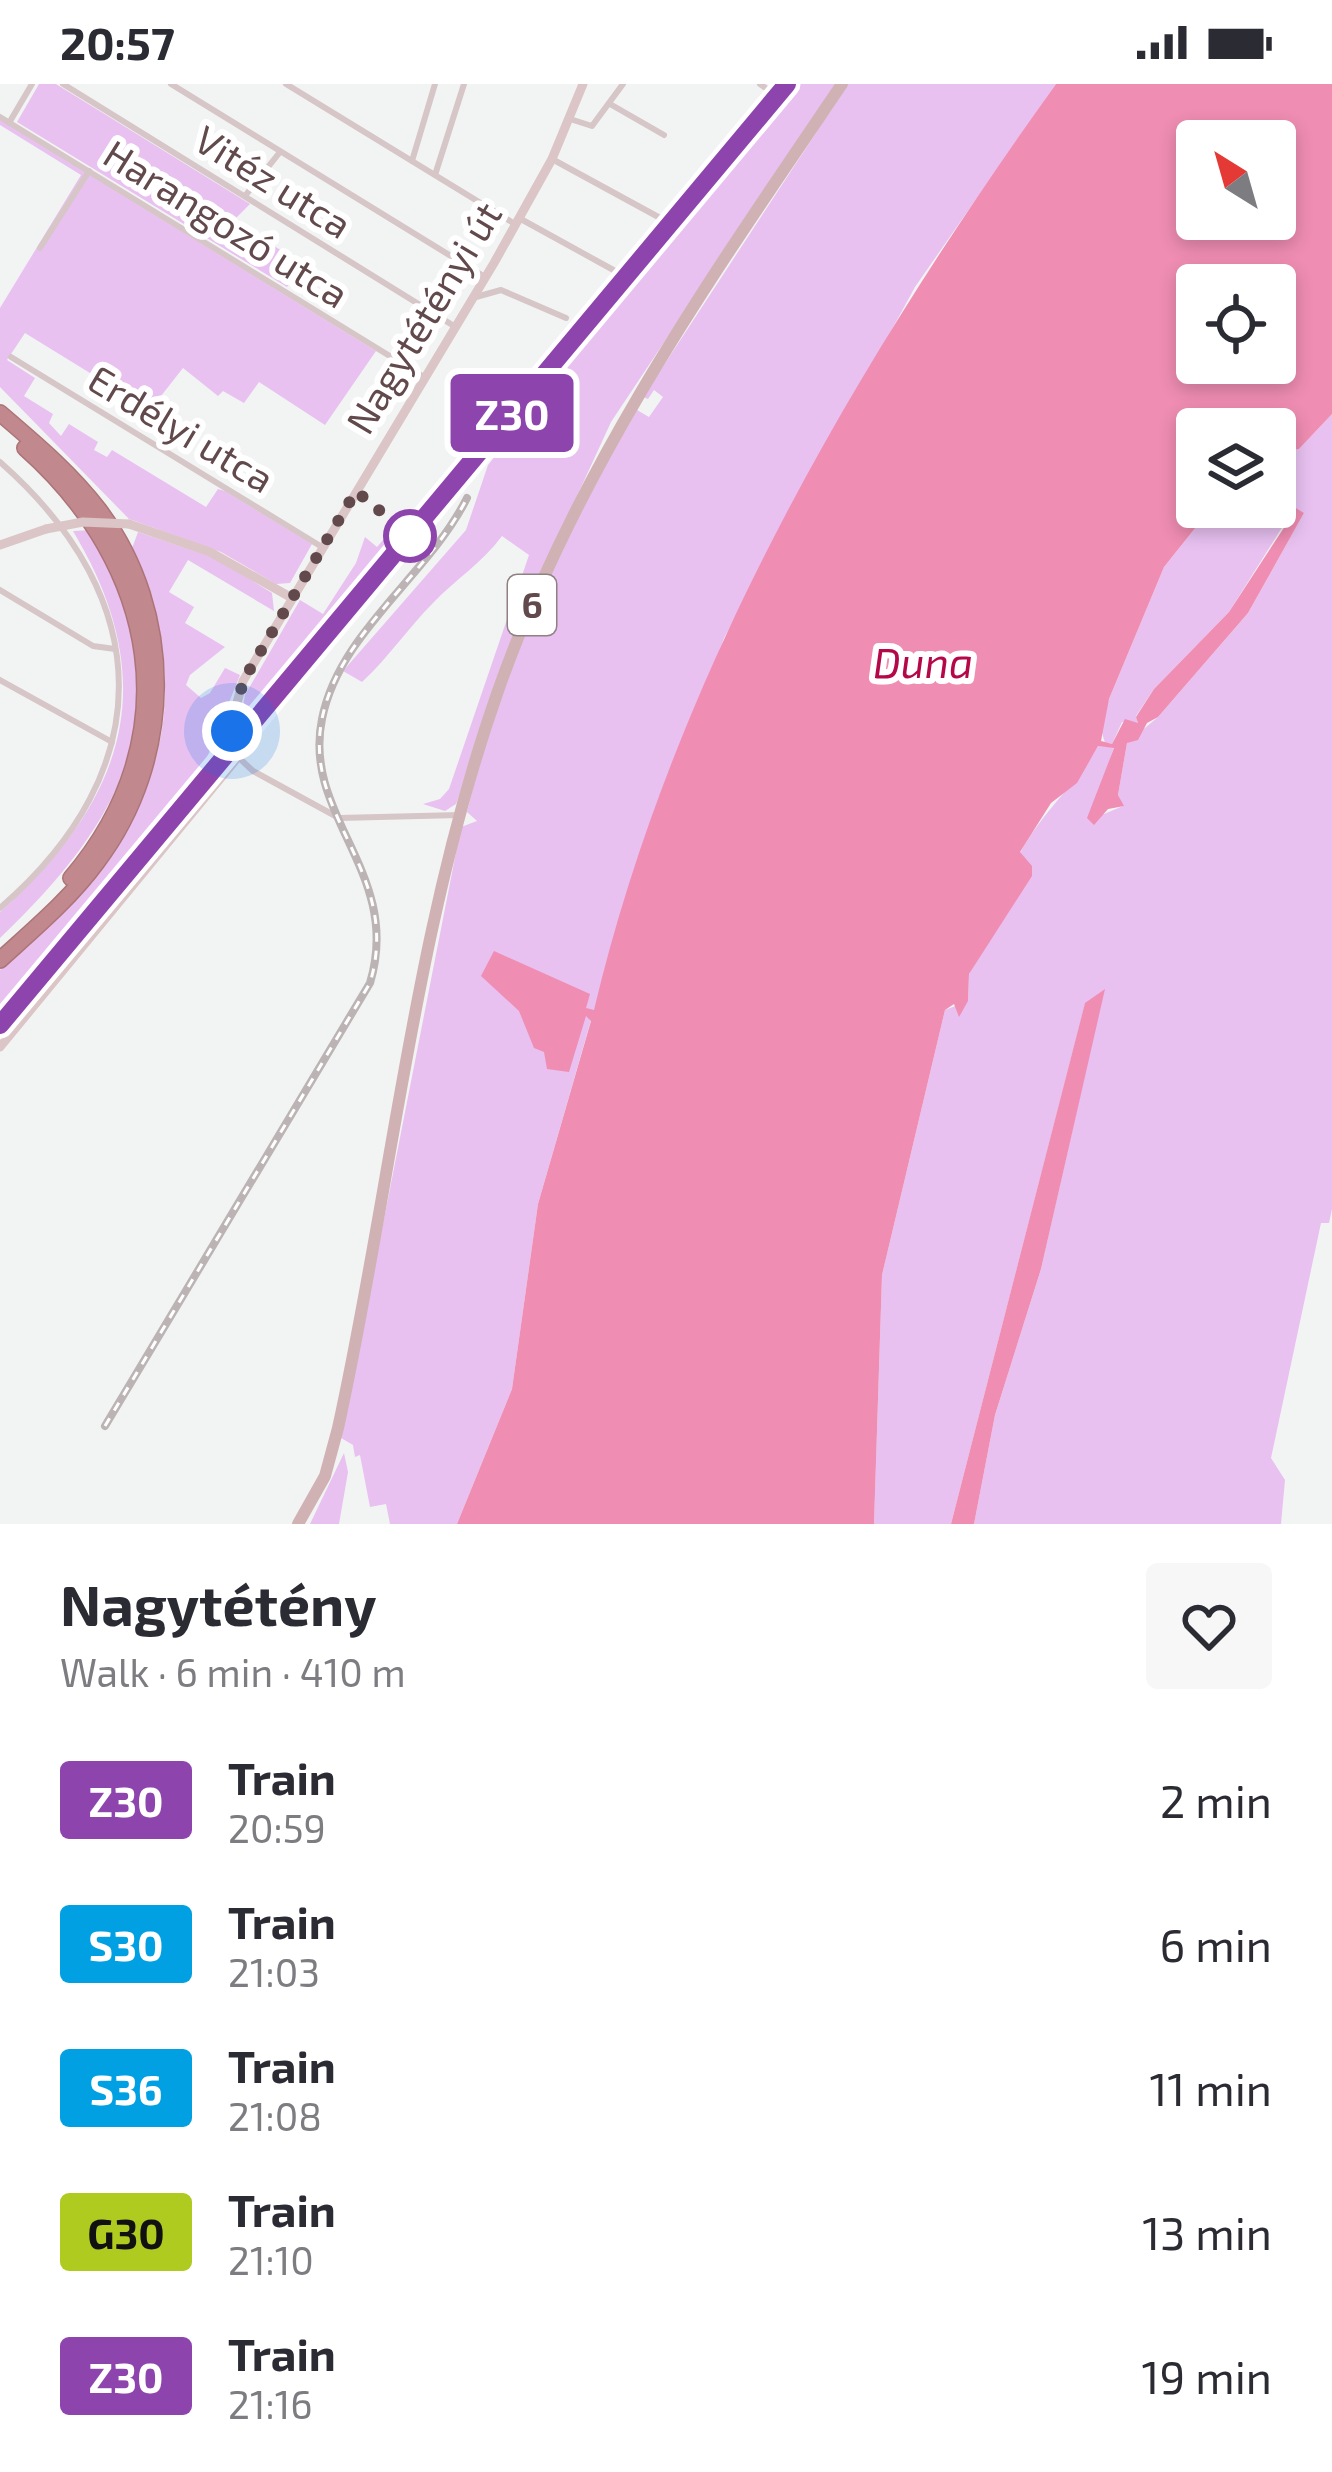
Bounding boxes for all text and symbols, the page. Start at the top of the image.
text: 20:57 [60,15,175,69]
street label: Vitéz utca [187,114,361,247]
north arrow [1176,120,1296,240]
map controls [1176,120,1296,528]
street label: Harangozó utca [96,129,358,317]
street label: Nagytétényi út [335,193,510,441]
button: locate [1176,264,1296,384]
street label: Erdélyi utca [81,354,283,501]
line badge: Z30 [443,374,581,452]
text: Z30 [475,388,549,438]
button: layers [1176,408,1296,528]
unlabelled marker [385,511,435,561]
road number: 6 [508,575,556,635]
water label: Duna [873,636,973,686]
your location [202,701,262,761]
button: heart [1146,1563,1272,1689]
text: Nagytétény [60,1569,377,1637]
text: Walk · 6 min · 410 m [60,1648,406,1695]
text: Train [228,1750,336,1804]
text: 2 min [1160,1773,1272,1827]
text: Z30 [89,1775,163,1825]
text: 20:59 [228,1804,326,1851]
text: Train [228,1894,336,1948]
text: 6 min [1159,1917,1272,1971]
text: S30 [89,1919,163,1969]
text: 21:03 [228,1948,320,1995]
text: Train [228,2038,336,2092]
text: 11 min [1149,2061,1272,2115]
text: S36 [89,2063,163,2113]
text: 21:08 [228,2092,322,2139]
text: Train [228,2182,336,2236]
text: 13 min [1142,2205,1272,2259]
text: G30 [87,2207,165,2257]
text: 21:10 [228,2236,314,2283]
text: Train [228,2326,336,2380]
text: 19 min [1142,2349,1272,2403]
text: Z30 [89,2351,163,2401]
text: 21:16 [228,2380,312,2427]

